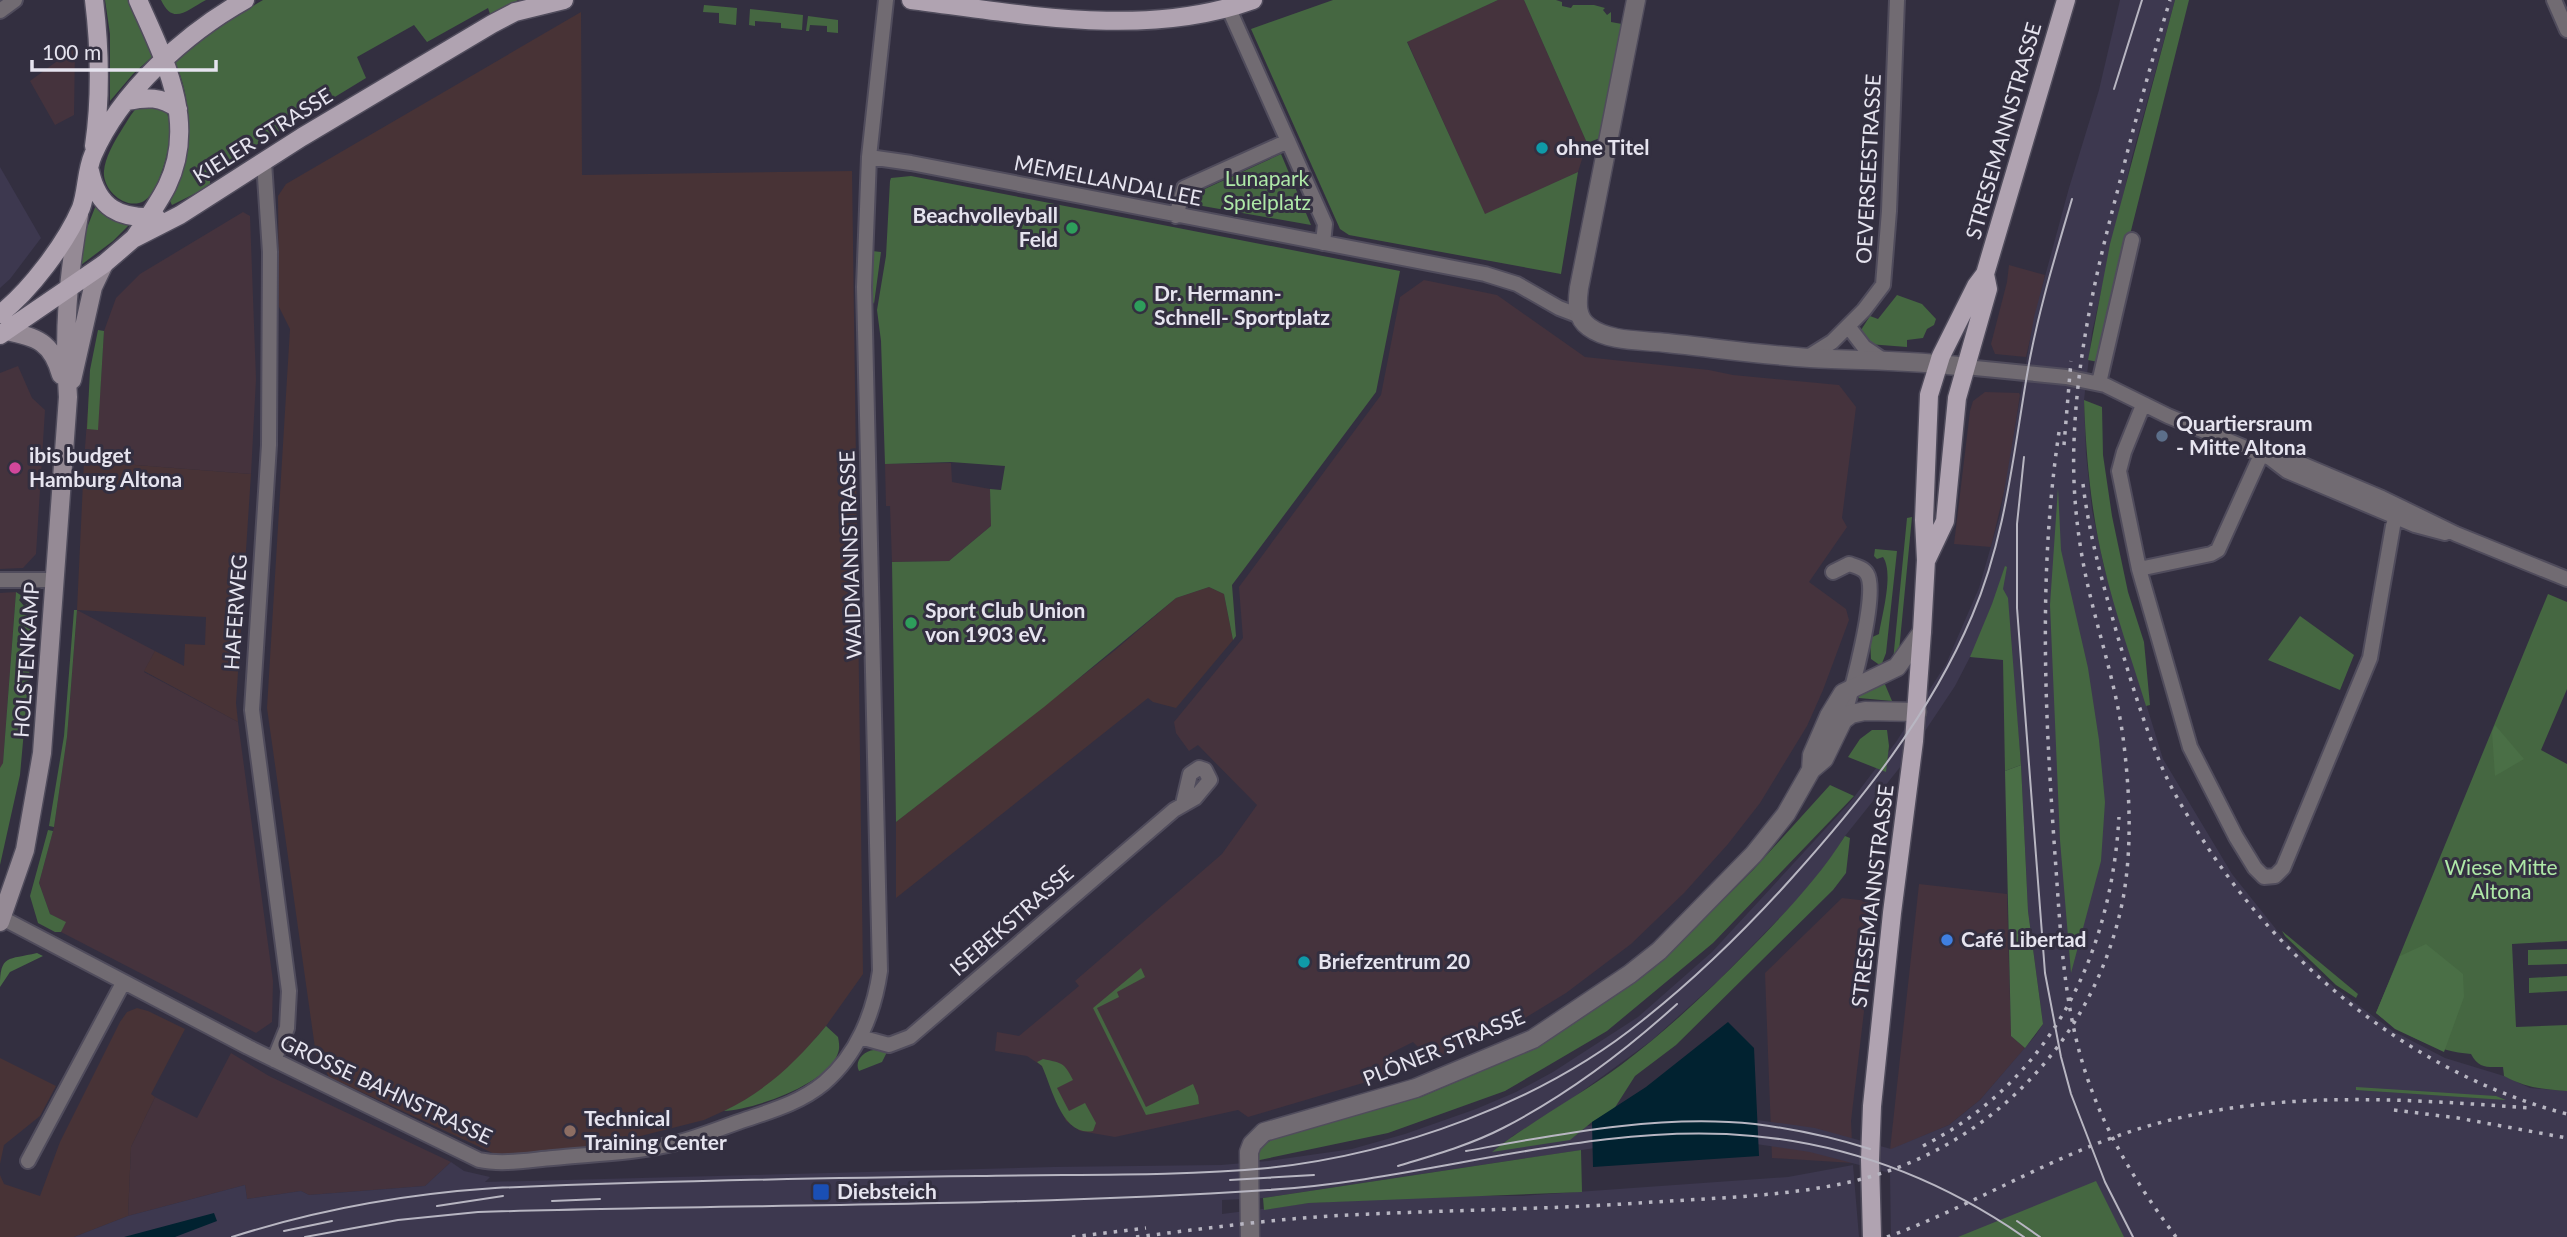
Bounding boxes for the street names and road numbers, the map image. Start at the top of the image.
street label: STRESEMANNSTRASSE [1960,19,2046,242]
street label: OEVERSEESTRASSE [1850,73,1885,265]
street label: KIELER STRASSE [188,82,336,188]
street label: MEMELLANDALLEE [1012,149,1204,210]
street label: WAIDMANNSTRASSE [833,450,866,660]
street label: HAFERWEG [218,553,251,671]
street label: HOLSTENKAMP [8,581,43,738]
street label: STRESEMANNSTRASSE [1845,783,1898,1009]
street label: ISEBEKSTRASSE [944,860,1078,980]
street label: PLÖNER STRASSE [1359,1003,1528,1090]
street label: GROSSE BAHNSTRASSE [277,1028,497,1149]

